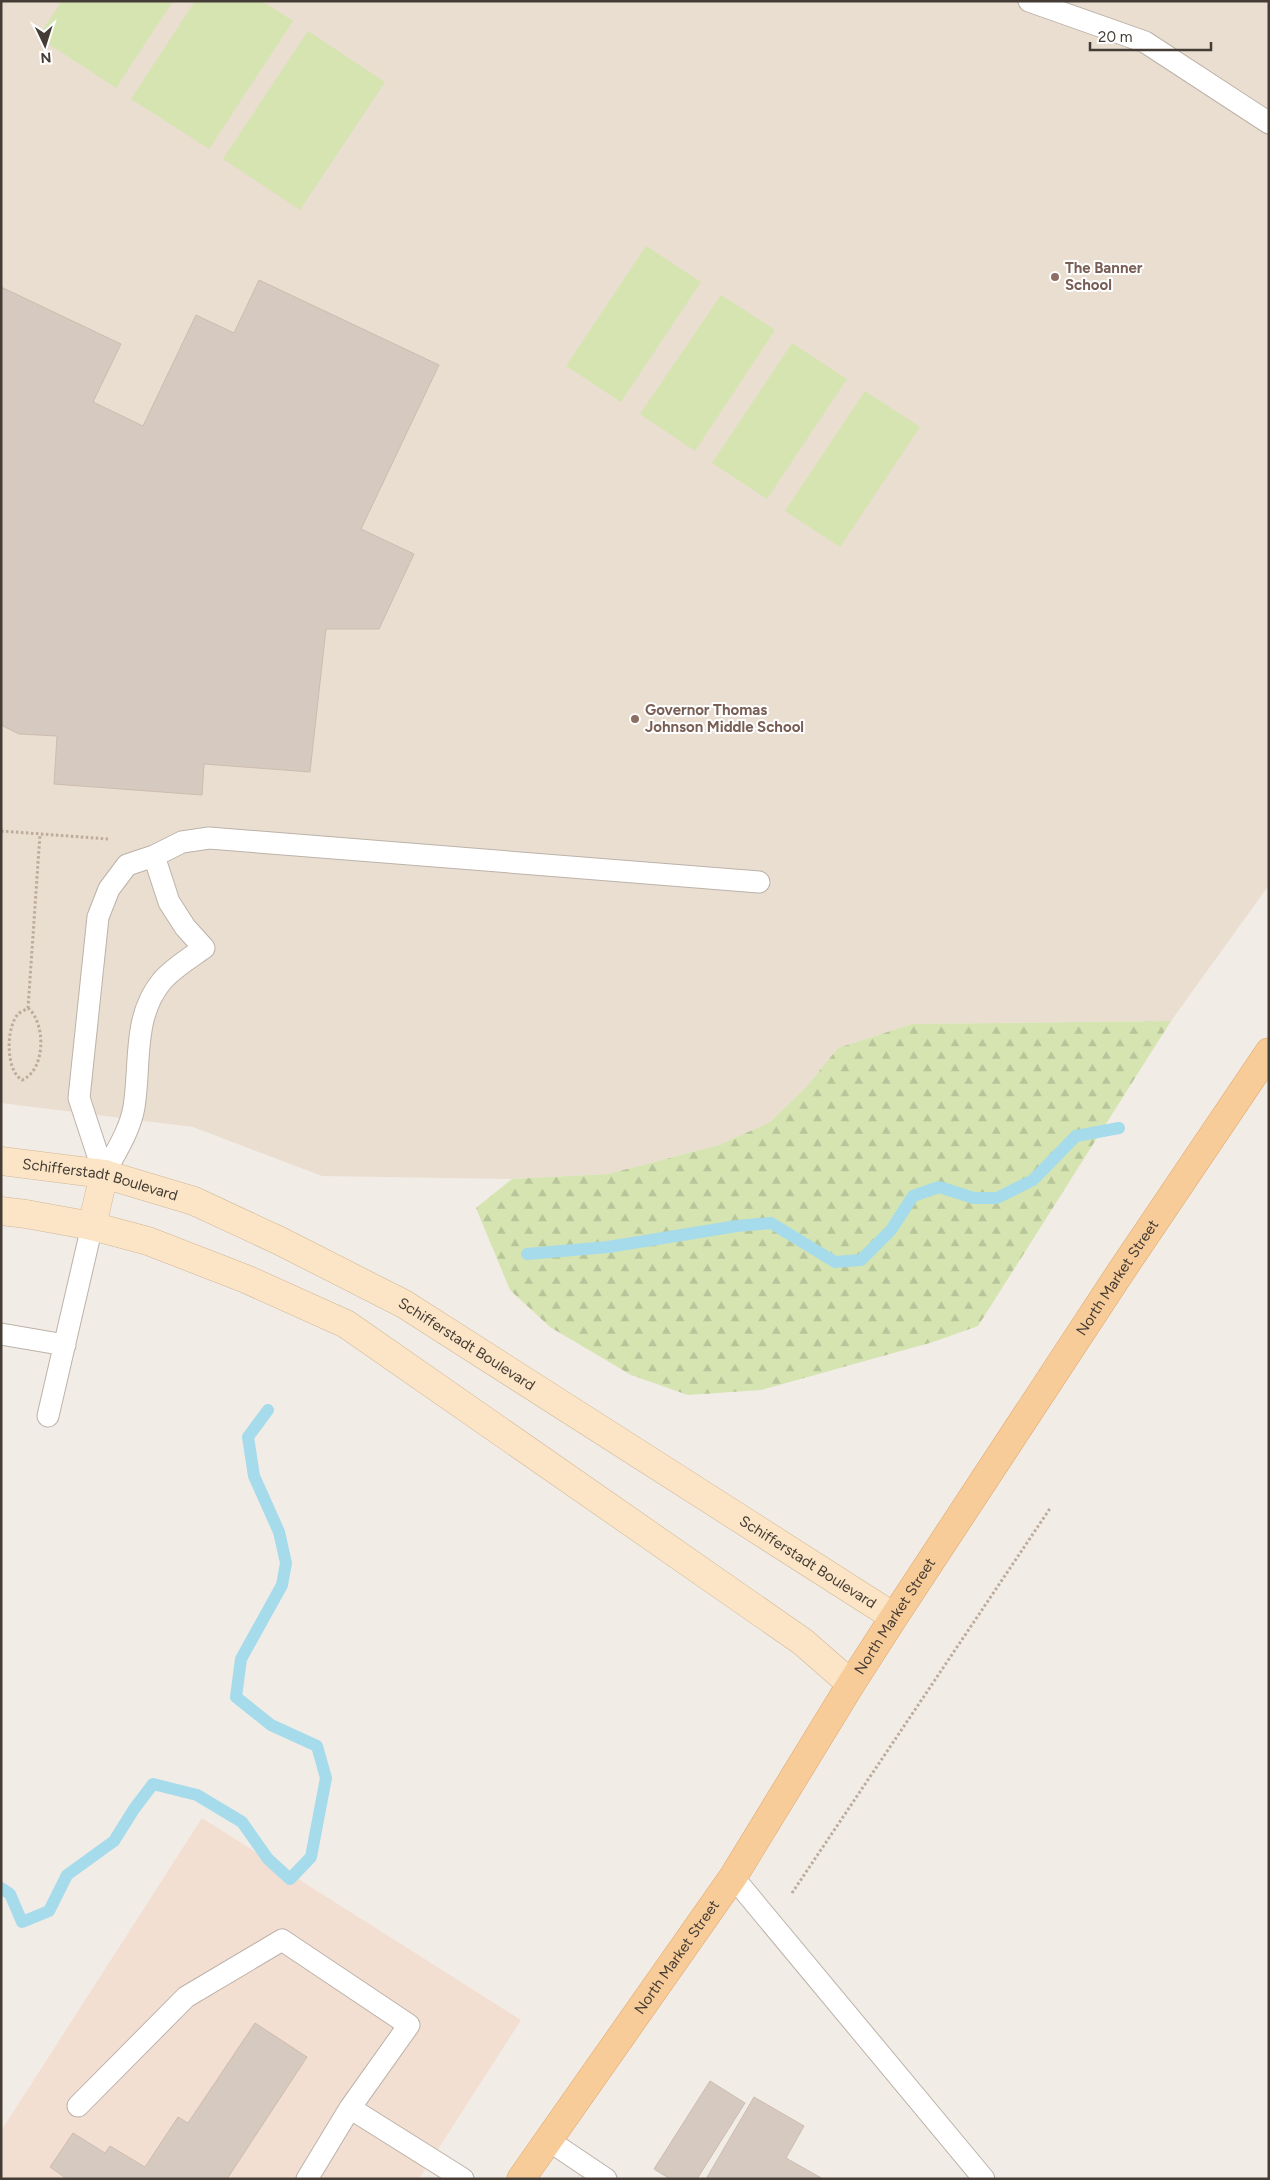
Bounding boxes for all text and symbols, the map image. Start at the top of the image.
north arrow [20,20,70,70]
scale bar [1090,20,1211,52]
text: 20 m [1098,28,1132,46]
text: N [40,49,52,66]
place label: The Banner School [1065,259,1143,294]
marker: The Banner School [1049,271,1061,283]
place label: Governor Thomas Johnson Middle School [645,701,804,736]
marker: Governor Thomas Johnson Middle School [629,713,641,725]
street label: Schifferstadt Boulevard [21,1155,180,1205]
street label: North Market Street [1072,1216,1162,1339]
street label: Schifferstadt Boulevard [395,1294,538,1394]
street label: Schifferstadt Boulevard [736,1512,880,1612]
street label: North Market Street [851,1554,940,1678]
street label: North Market Street [630,1896,723,2018]

